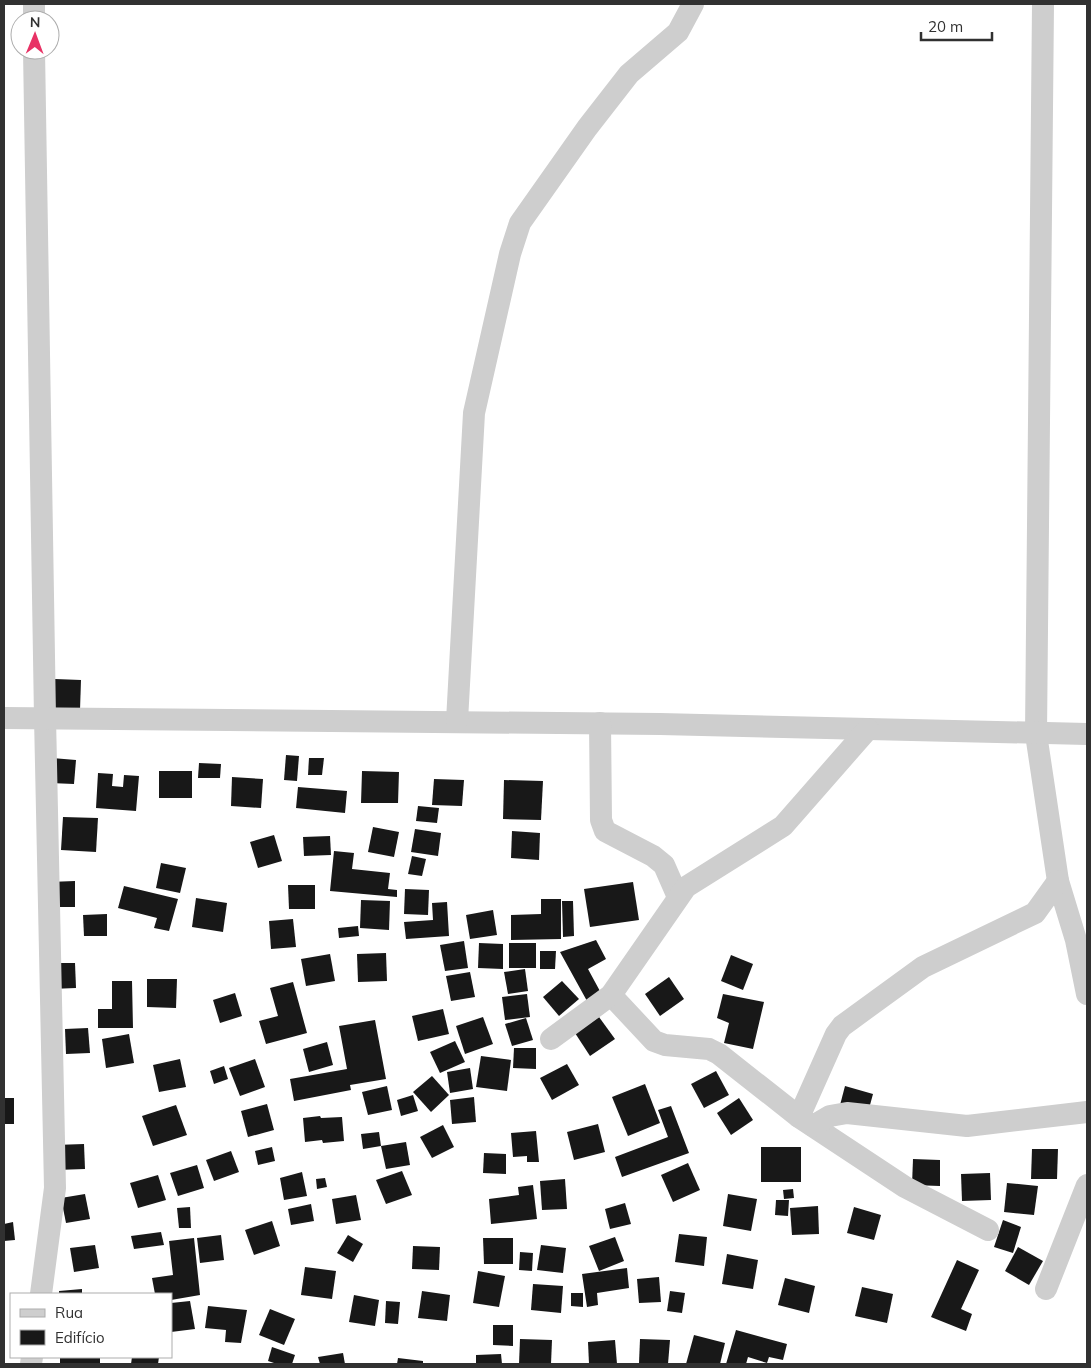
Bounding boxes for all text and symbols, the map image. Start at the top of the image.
north arrow [10,10,60,60]
scale bar [921,10,992,42]
text: N [30,13,41,31]
text: 20 m [928,17,963,36]
legend [10,1293,172,1358]
text: Rua [55,1303,83,1322]
text: Edifício [55,1328,105,1347]

